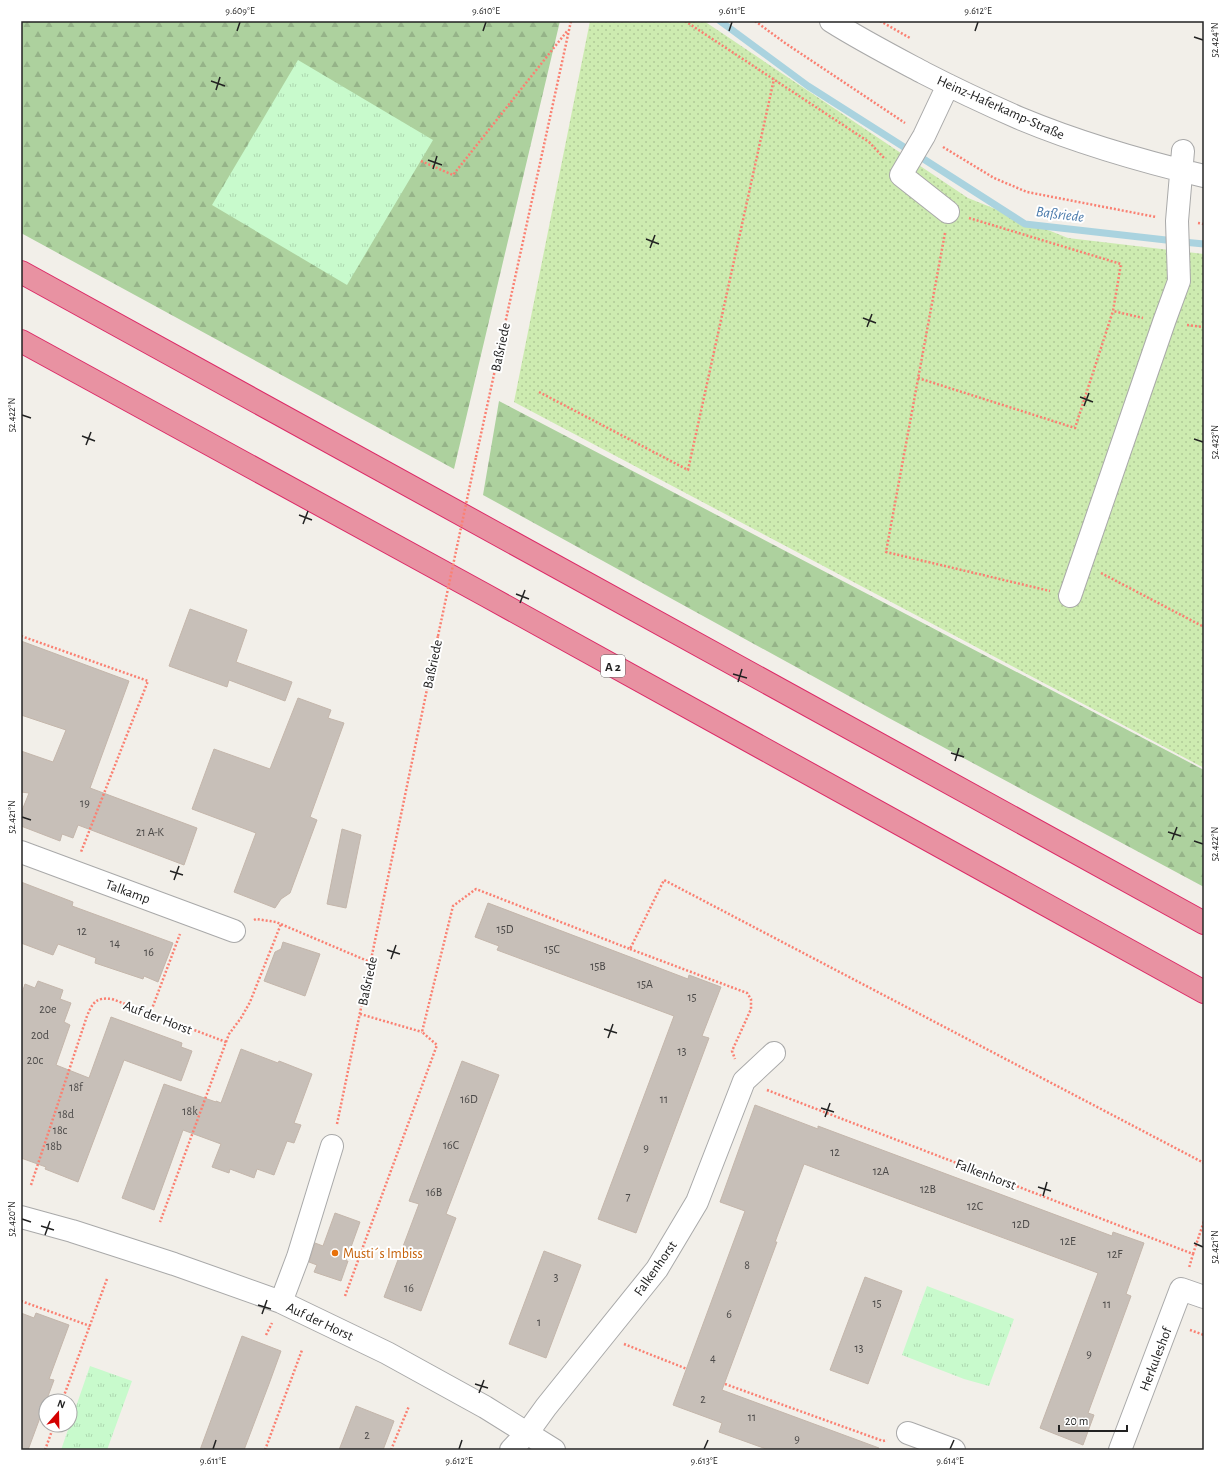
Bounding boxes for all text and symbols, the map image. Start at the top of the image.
text: 9.609°E [225,6,255,16]
text: 9.610°E [472,6,500,16]
text: 9.611°E [719,6,745,16]
text: 9.612°E [964,6,992,16]
text: 52.424°N [1210,23,1220,57]
street label: Heinz-Haferkamp-Straße [935,73,1066,142]
water label: Baßriede [1035,204,1085,225]
street label: Baßriede [489,321,513,373]
text: 52.422°N [7,398,17,432]
text: 52.423°N [1210,425,1220,459]
street label: Baßriede [421,638,445,690]
road number: A 2 [601,655,625,677]
house number: 19 [80,797,90,809]
text: 52.421°N [7,800,17,834]
house number: 21 A-K [136,826,164,838]
text: 52.422°N [1210,827,1220,861]
street label: Talkamp [103,877,152,906]
house number: 15D [497,923,514,935]
house number: 12 [77,925,87,937]
house number: 14 [110,937,120,949]
house number: 15C [544,943,560,955]
house number: 16 [144,946,154,958]
street label: Baßriede [356,955,380,1007]
house number: 15B [590,960,606,972]
house number: 15A [637,978,653,990]
house number: 15 [687,991,697,1003]
street label: Auf der Horst [121,998,194,1038]
house number: 20e [39,1003,57,1015]
house number: 20d [31,1029,49,1041]
house number: 13 [677,1045,687,1057]
house number: 20c [27,1054,44,1066]
house number: 18f [69,1081,84,1093]
house number: 16D [460,1093,478,1105]
house number: 11 [660,1093,668,1105]
house number: 18k [182,1105,198,1117]
house number: 18d [58,1108,74,1120]
house number: 18c [53,1124,68,1136]
house number: 16C [443,1139,459,1151]
house number: 18b [46,1140,62,1152]
house number: 9 [643,1142,649,1154]
house number: 12 [830,1146,840,1158]
street label: Falkenhorst [953,1157,1018,1193]
house number: 12A [873,1165,889,1177]
house number: 12B [920,1183,936,1195]
house number: 16B [426,1186,442,1198]
house number: 7 [625,1190,631,1202]
house number: 12C [967,1200,983,1212]
text: 52.420°N [7,1201,17,1237]
house number: 12D [1012,1218,1030,1230]
text: 52.421°N [1210,1230,1220,1264]
house number: 12E [1060,1235,1076,1247]
street label: Falkenhorst [632,1238,680,1299]
place label: Musti´s Imbiss [343,1247,423,1261]
marker: Musti´s Imbiss [330,1248,340,1258]
house number: 12F [1108,1248,1123,1260]
house number: 8 [744,1259,750,1271]
house number: 3 [554,1271,559,1283]
house number: 16 [404,1282,414,1294]
house number: 15 [872,1297,882,1309]
house number: 11 [1103,1298,1111,1310]
street label: Auf der Horst [284,1300,356,1344]
house number: 6 [726,1308,732,1320]
house number: 1 [537,1316,541,1328]
street label: Herkuleshof [1137,1325,1175,1393]
house number: 13 [854,1342,864,1354]
house number: 9 [1086,1348,1092,1360]
house number: 4 [710,1352,716,1364]
north arrow [38,1393,78,1433]
house number: 2 [700,1393,706,1405]
text: N [56,1398,67,1411]
scale bar [1059,1407,1127,1433]
house number: 11 [748,1411,756,1423]
text: 20 m [1065,1415,1088,1427]
house number: 2 [364,1429,370,1441]
house number: 9 [794,1433,800,1445]
text: 9.611°E [200,1456,226,1466]
text: 9.612°E [445,1456,473,1466]
text: 9.613°E [691,1456,718,1466]
text: 9.614°E [936,1456,964,1466]

